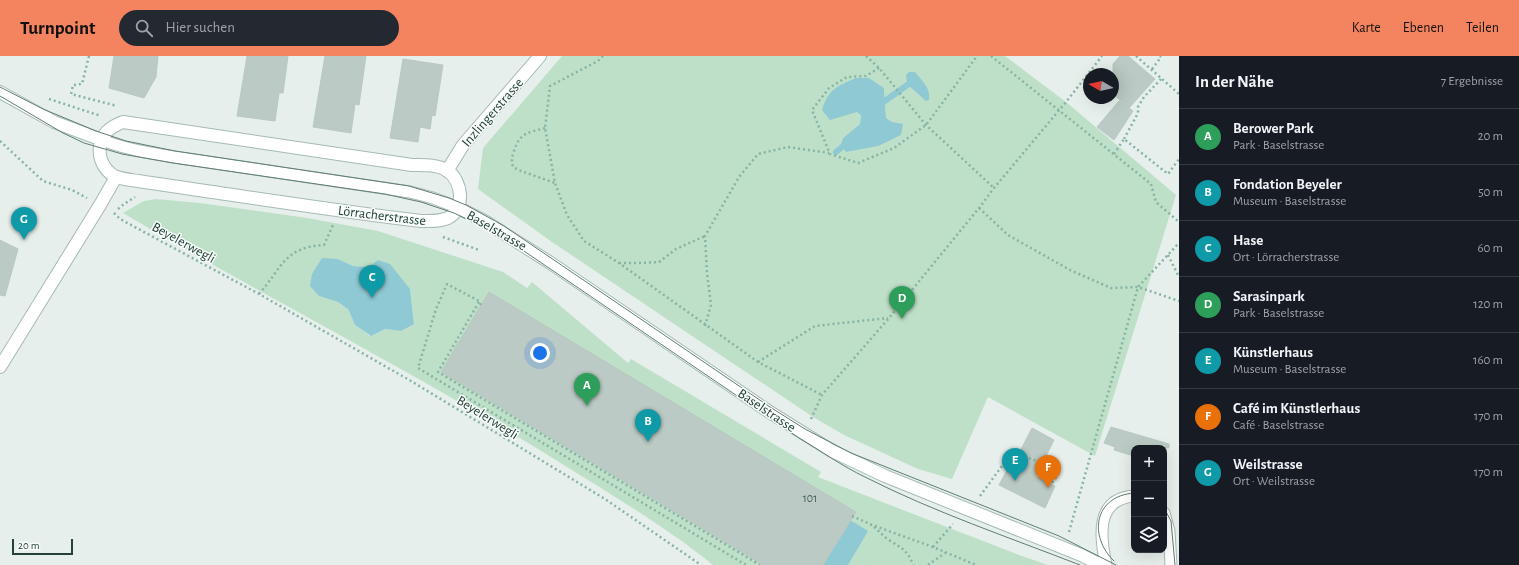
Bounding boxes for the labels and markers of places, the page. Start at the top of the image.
pin: G [11,207,37,240]
pin: C [359,265,385,298]
pin: D [889,286,915,319]
pin: A [574,373,600,406]
pin: B [635,409,661,442]
pin: E [1002,448,1028,481]
pin: F [1035,455,1061,488]

